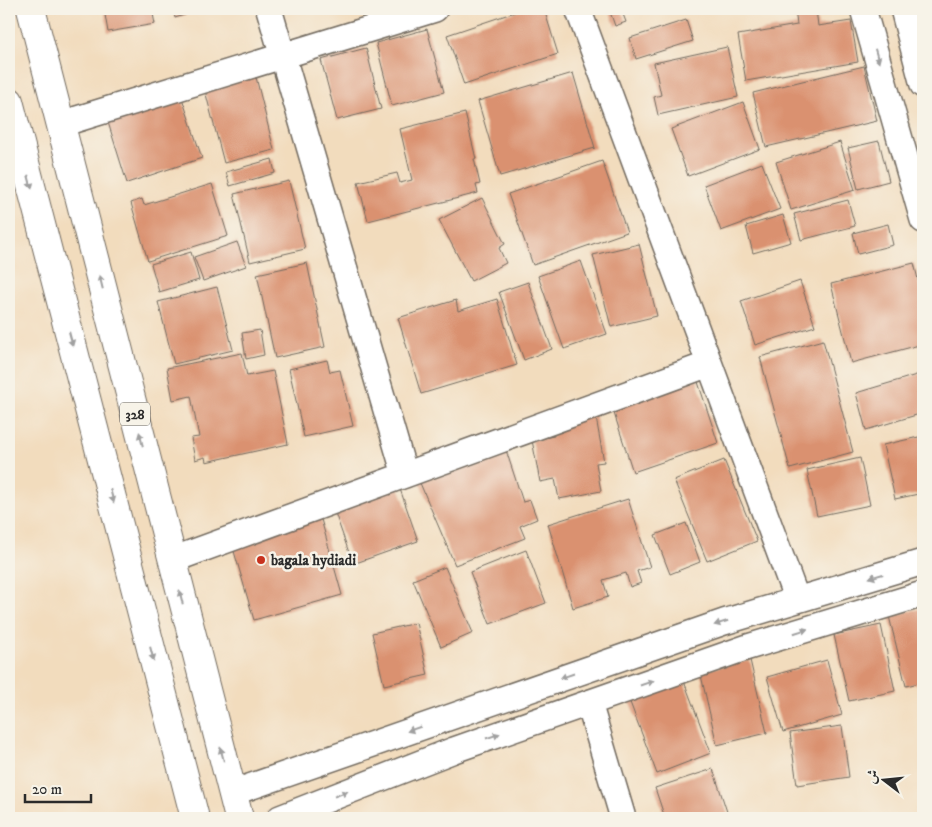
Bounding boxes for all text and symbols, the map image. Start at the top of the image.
one-way arrow [873,48,881,63]
one-way arrow [26,174,34,189]
one-way arrow [97,274,105,289]
one-way arrow [67,332,75,347]
road number: 328 [120,402,150,426]
one-way arrow [137,432,145,447]
one-way arrow [108,489,116,504]
place label: bagala hydiadi [270,551,356,570]
marker: bagala hydiadi [255,554,267,566]
one-way arrow [869,573,884,581]
one-way arrow [177,589,185,604]
one-way arrow [713,620,728,627]
one-way arrow [793,627,808,634]
one-way arrow [149,646,157,661]
one-way arrow [560,673,575,680]
one-way arrow [639,679,654,686]
one-way arrow [406,725,421,733]
one-way arrow [486,732,501,740]
one-way arrow [218,747,226,762]
north arrow [860,754,910,804]
text: ش [862,767,883,786]
scale bar [25,772,91,804]
text: 20 m [32,780,62,799]
one-way arrow [334,790,349,798]

